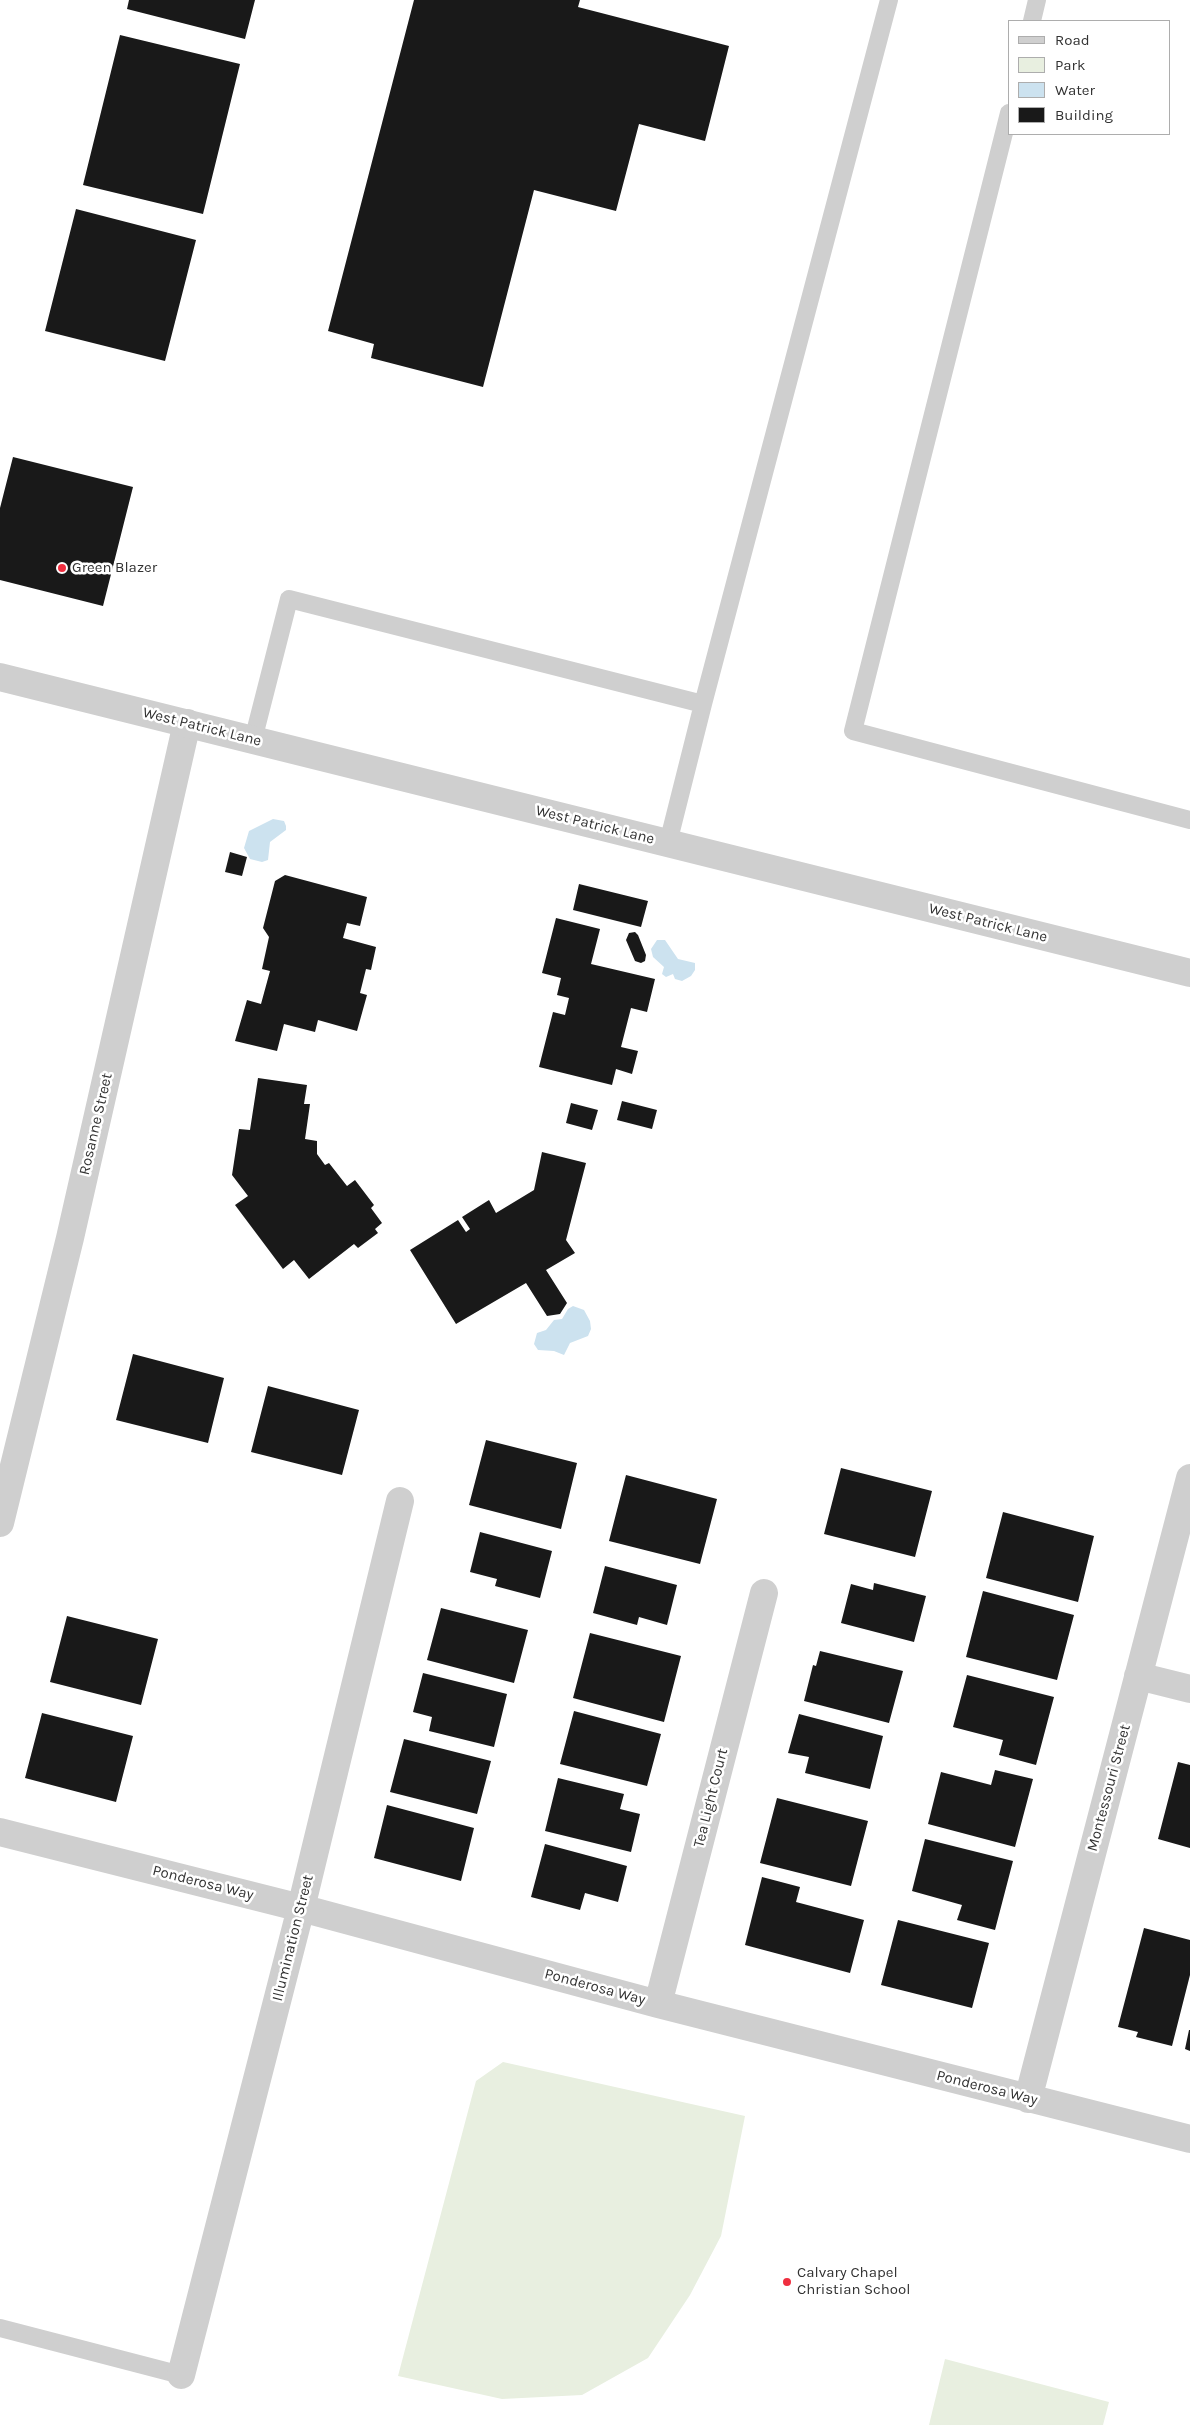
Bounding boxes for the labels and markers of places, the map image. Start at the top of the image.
place label: Green Blazer [72,559,157,577]
marker: Green Blazer [56,562,68,574]
place label: Calvary Chapel Christian School [797,2264,910,2299]
marker: Calvary Chapel Christian School [781,2276,793,2288]

